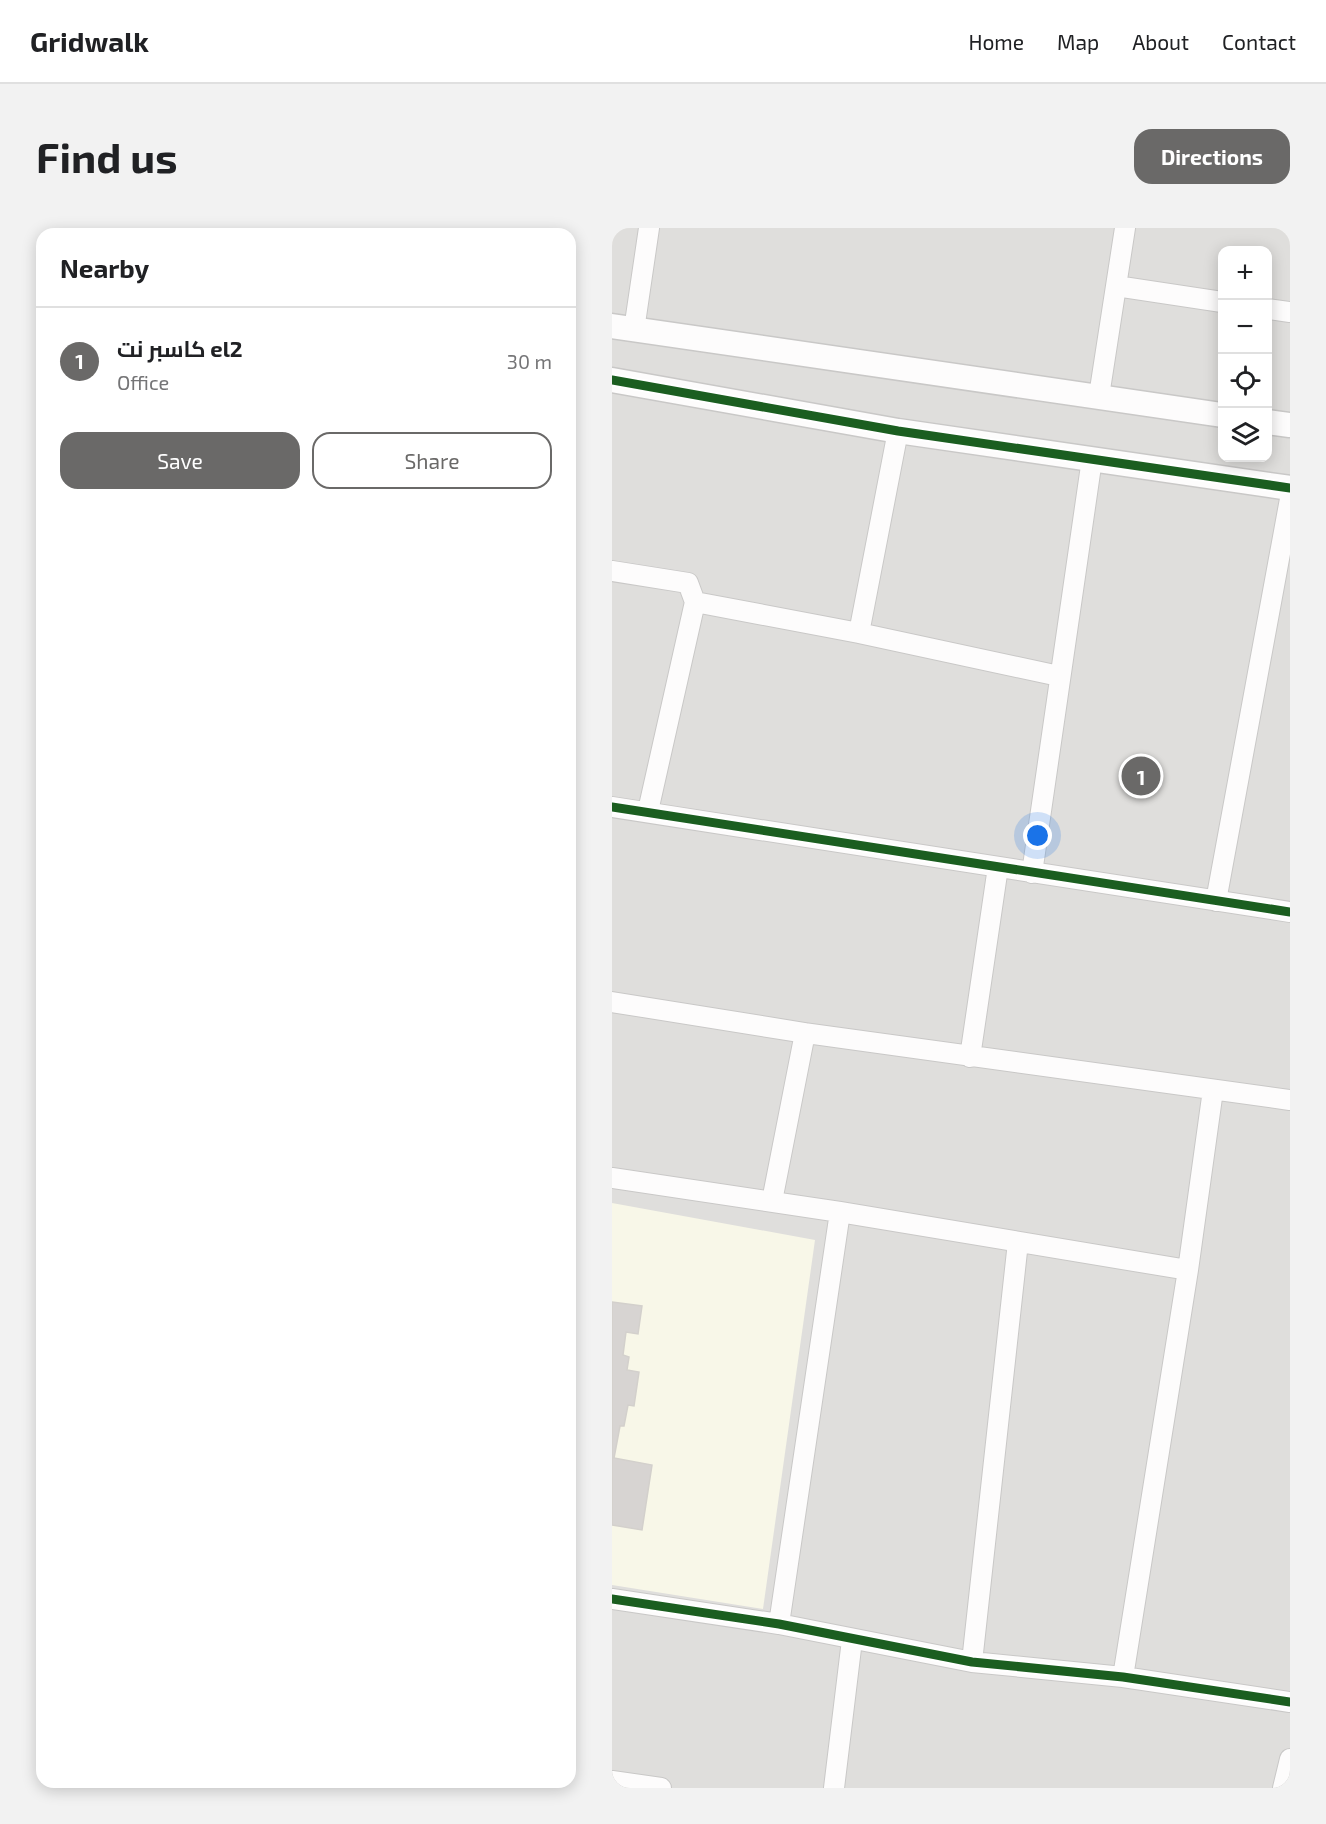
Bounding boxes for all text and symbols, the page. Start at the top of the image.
text: Gridwalk [30,24,149,58]
text: Home [968,29,1024,54]
text: Map [1057,29,1099,54]
text: About [1132,29,1189,54]
text: Contact [1222,29,1296,54]
button: Directions [1134,129,1290,184]
text: Find us [36,131,178,181]
map controls [1218,246,1272,462]
button: + [1218,246,1272,300]
text: Nearby [60,252,149,283]
button: − [1218,300,1272,354]
text: كاسبر نت el2 [117,335,243,361]
text: 1 [75,349,84,373]
text: 30 m [507,349,552,373]
button: locate [1218,354,1272,408]
text: Office [117,370,169,394]
button: layers [1218,408,1272,462]
button: Save [60,432,300,489]
button: Share [312,432,552,489]
pin: 1 [1122,754,1160,798]
your location [1023,821,1052,850]

